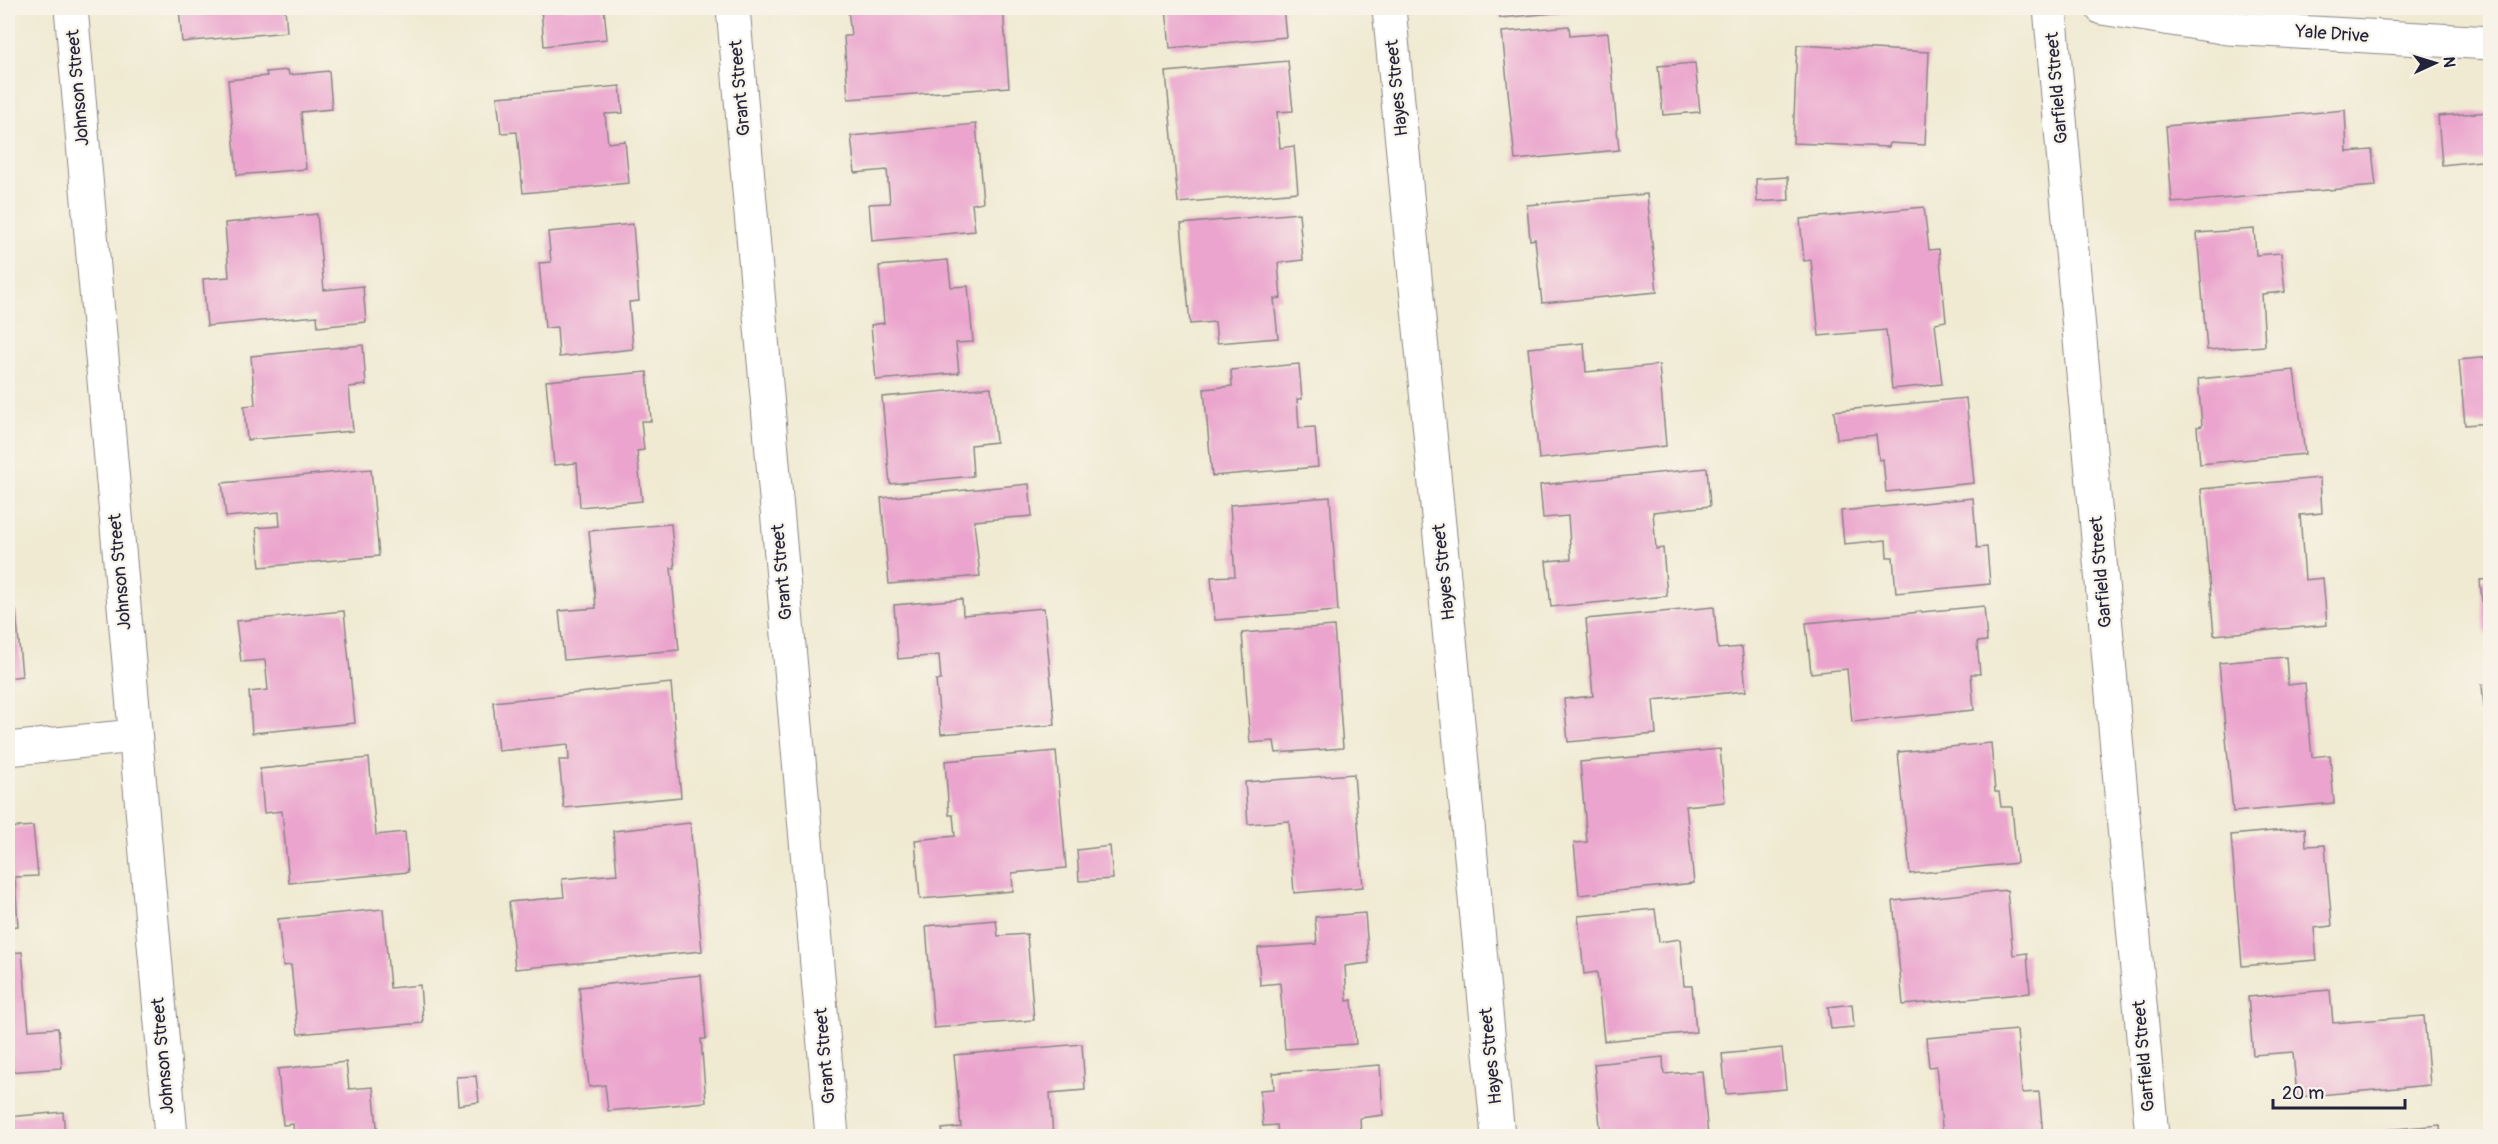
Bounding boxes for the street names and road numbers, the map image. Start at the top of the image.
street label: Yale Drive [2293,20,2370,48]
street label: Johnson Street [61,28,95,147]
street label: Garfield Street [2041,31,2073,145]
street label: Grant Street [724,38,756,137]
street label: Hayes Street [1380,38,1414,137]
street label: Johnson Street [103,512,137,631]
street label: Garfield Street [2085,515,2117,629]
street label: Grant Street [766,522,798,621]
street label: Hayes Street [1427,522,1461,621]
street label: Johnson Street [146,996,180,1115]
street label: Garfield Street [2128,999,2160,1113]
street label: Grant Street [809,1006,841,1105]
street label: Hayes Street [1474,1006,1508,1105]

